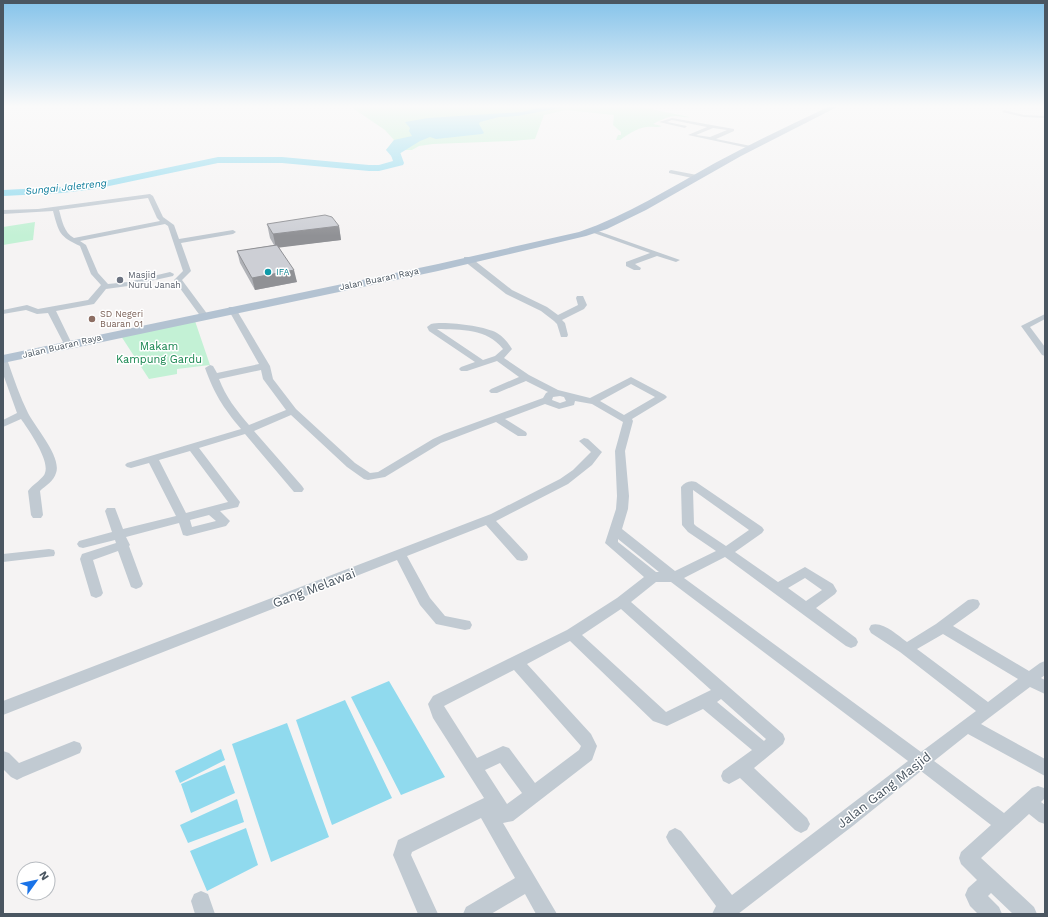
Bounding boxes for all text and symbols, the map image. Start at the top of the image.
water label: Sungai Jaletreng [25,177,107,197]
street label: Jalan Buaran Raya [338,266,420,292]
marker: IFA [263,267,273,277]
place label: IFA [276,267,290,277]
place label: Masjid Nurul Janah [128,270,181,290]
marker: Masjid Nurul Janah [115,275,125,285]
place label: SD Negeri Buaran 01 [100,309,143,329]
marker: SD Negeri Buaran 01 [87,314,97,324]
street label: Jalan Buaran Raya [22,332,102,360]
park label: Makam Kampung Gardu [116,340,202,366]
street label: Gang Melawai [271,565,357,611]
street label: Jalan Gang Masjid [834,749,934,831]
north arrow [16,861,56,901]
text: N [36,869,52,883]

